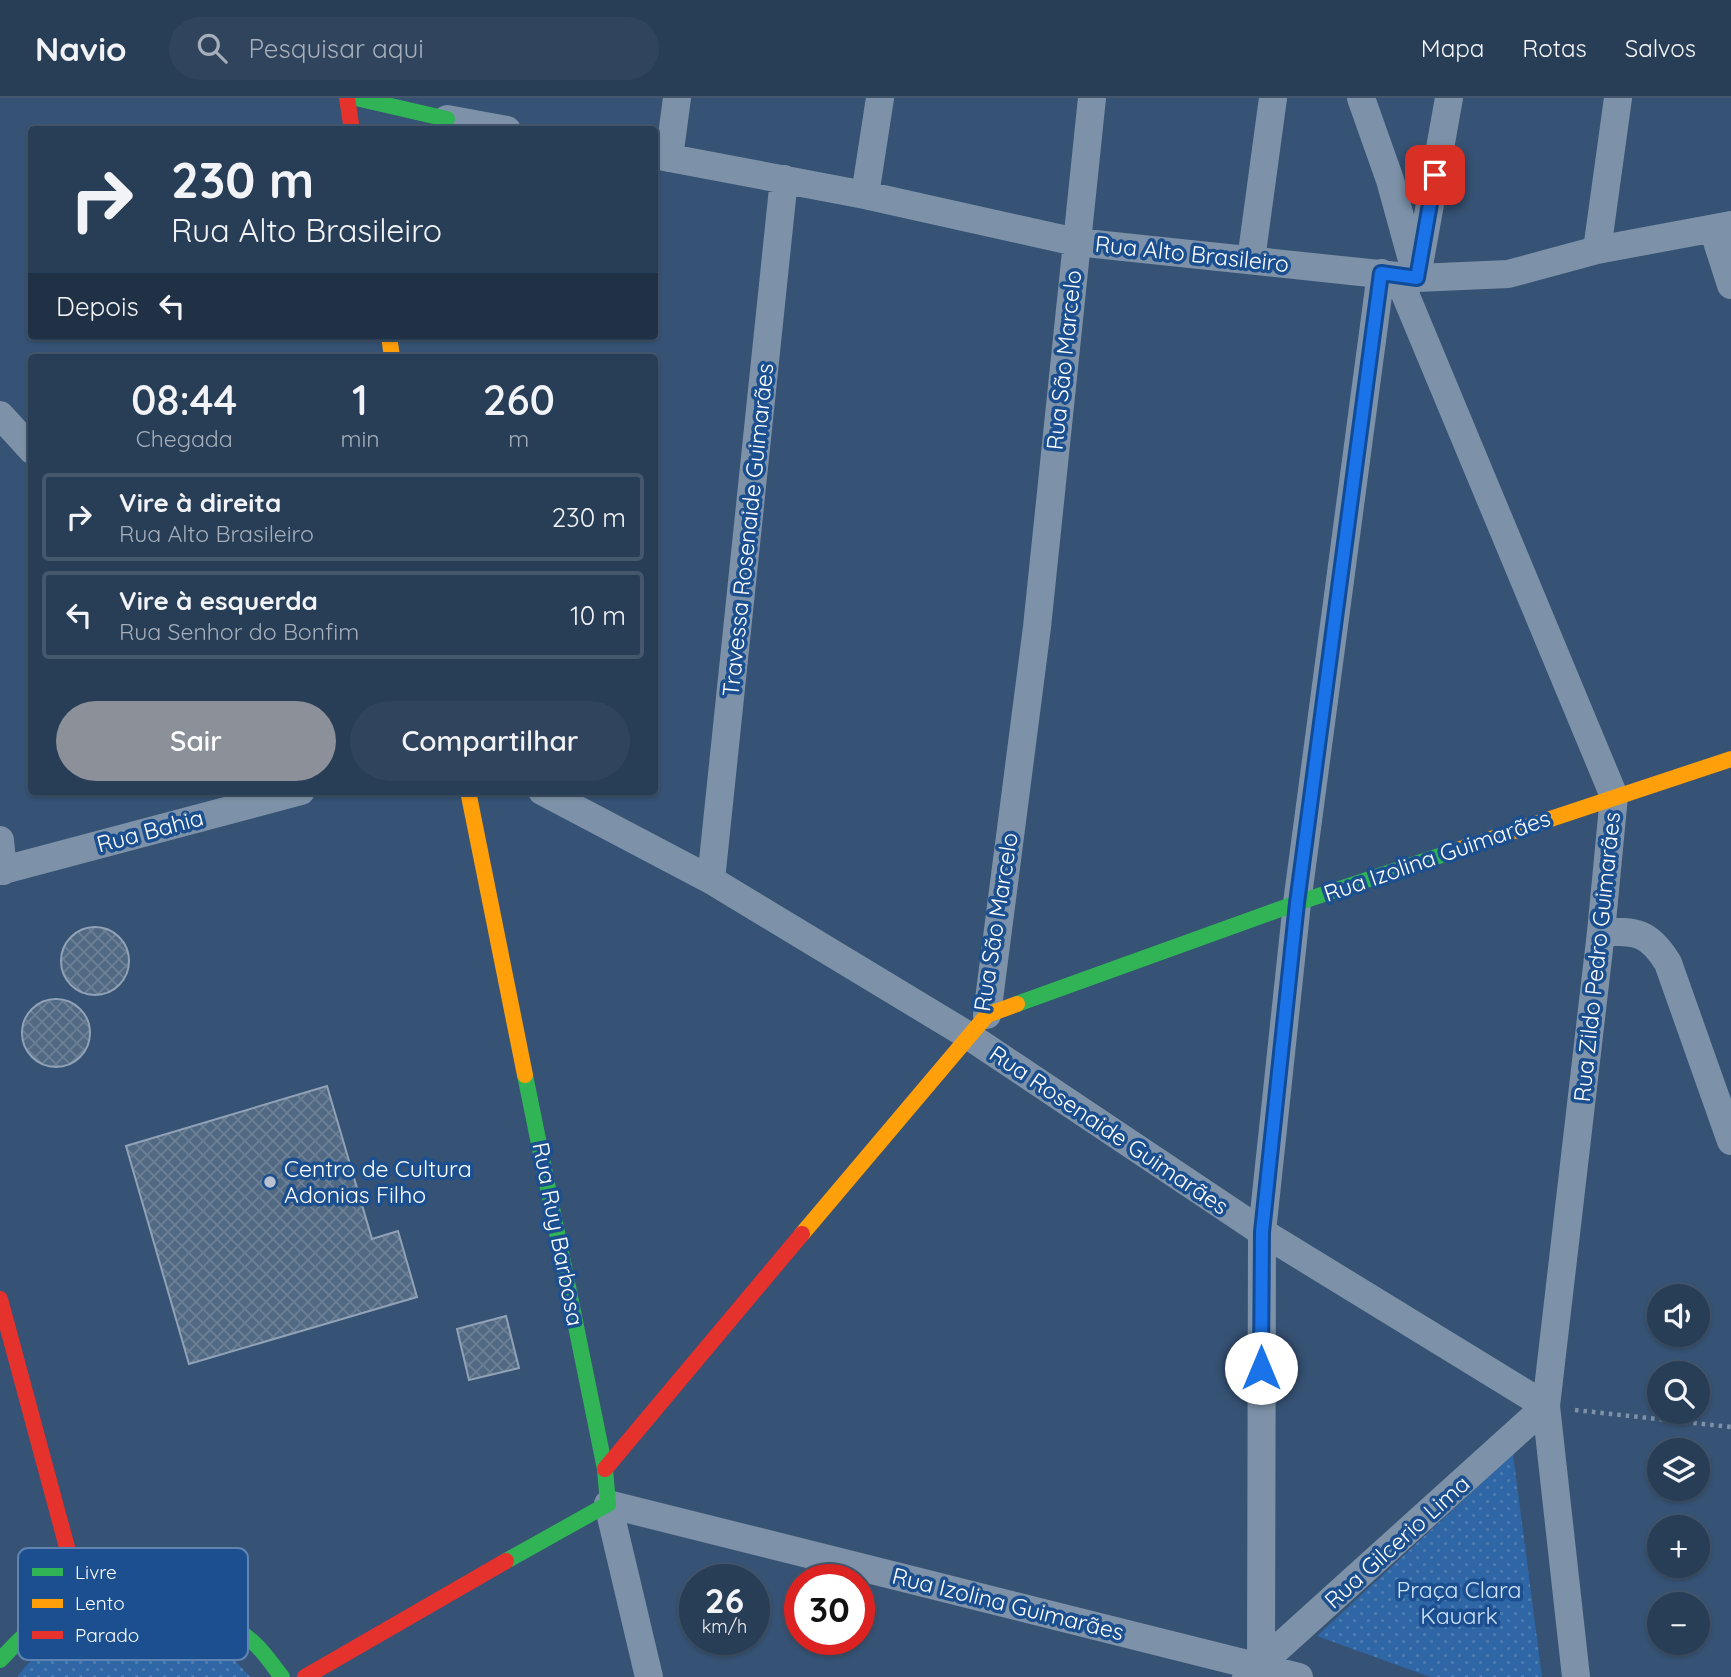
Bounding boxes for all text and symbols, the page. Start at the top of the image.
search box [169,17,659,80]
text: Navio [35,28,127,69]
icon: search [193,29,231,67]
text: Pesquisar aqui [249,32,424,65]
text: Mapa [1421,33,1484,63]
text: Rotas [1522,33,1587,63]
text: Salvos [1625,33,1696,63]
pin [1405,145,1465,205]
text: 230 m [171,149,314,210]
icon: right [56,154,147,245]
icon: arrive [1416,156,1454,194]
text: Rua Alto Brasileiro [171,210,442,250]
street label: Rua Alto Brasileiro [1094,229,1290,278]
street label: Rua São Marcelo [1040,269,1087,451]
icon: left [153,287,191,325]
text: Depois [56,290,139,323]
street label: Travessa Rosenaide Guimarães [716,362,779,698]
text: 08:44 [131,373,237,426]
text: 1 [352,373,368,426]
text: 260 [483,373,555,426]
text: Chegada [136,424,233,453]
text: min [340,424,380,453]
text: m [508,424,529,453]
text: Vire à direita [119,486,281,519]
icon: right [60,498,98,536]
text: 230 m [552,501,626,534]
text: Rua Alto Brasileiro [119,519,314,548]
text: Vire à esquerda [119,584,318,617]
icon: left [60,596,98,634]
text: 10 m [570,599,626,632]
text: Rua Senhor do Bonfim [119,617,359,646]
button: Sair [56,701,336,781]
button: Compartilhar [350,701,630,781]
street label: Rua Bahia [93,802,206,859]
street label: Rua Izolina Guimarães [1320,803,1554,908]
street label: Rua Zildo Pedro Guimarães [1567,810,1626,1103]
street label: Rua São Marcelo [967,830,1024,1013]
street label: Rua Rosenaide Guimarães [984,1039,1234,1220]
street label: Rua Ruy Barbosa [526,1140,591,1328]
place label: Centro de Cultura Adonias Filho [284,1154,472,1209]
marker: Centro de Cultura Adonias Filho [262,1174,278,1190]
map controls [1647,1284,1710,1655]
button: sound [1647,1284,1710,1347]
position arrow [1224,1331,1298,1405]
button: search [1647,1361,1710,1424]
button: layers [1647,1438,1710,1501]
street label: Rua Gilcerio Lima [1318,1469,1475,1614]
button: + [1647,1515,1710,1578]
legend [18,1548,248,1660]
text: Livre [75,1560,117,1584]
street label: Rua Izolina Guimarães [889,1561,1127,1646]
speed limit sign: 30 [784,1564,875,1655]
park label: Praça Clara Kauark [1396,1575,1522,1630]
text: 26 [705,1578,744,1622]
text: Lento [75,1591,125,1615]
button: − [1647,1592,1710,1655]
text: km/h [702,1615,747,1638]
text: Parado [75,1623,139,1647]

